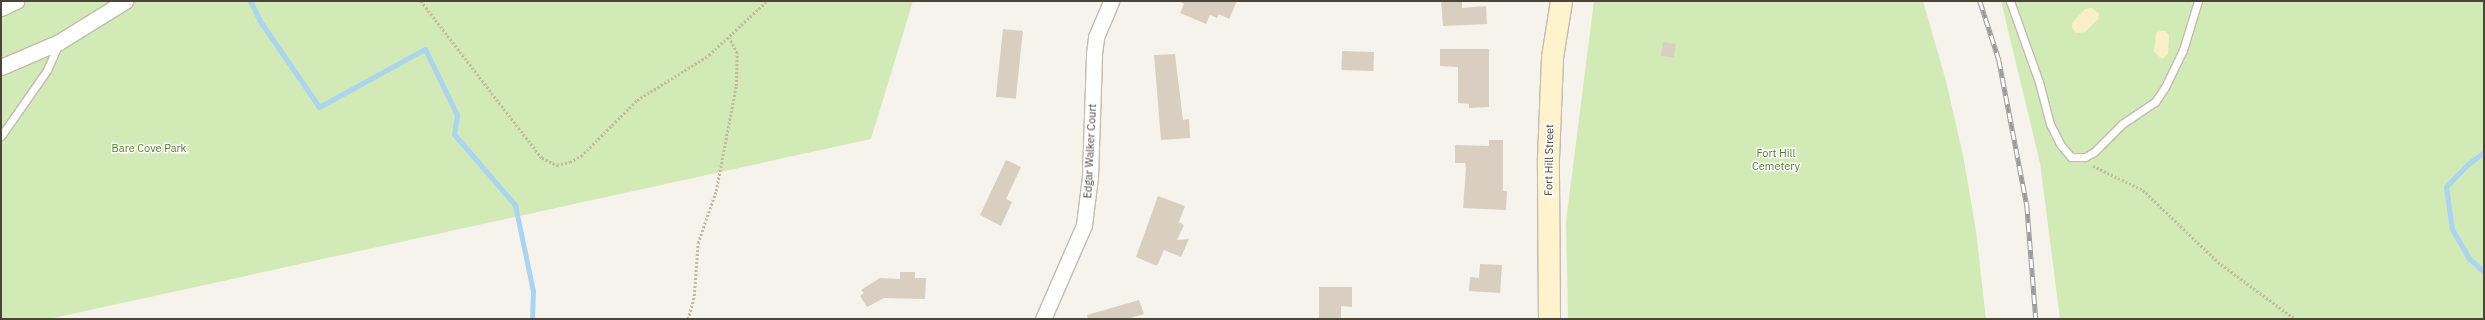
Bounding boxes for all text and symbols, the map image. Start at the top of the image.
street label: Edgar Walker Court [1081,103,1099,199]
street label: Fort Hill Street [1542,124,1556,196]
park label: Bare Cove Park [112,141,186,155]
park label: Fort Hill Cemetery [1752,147,1800,173]

